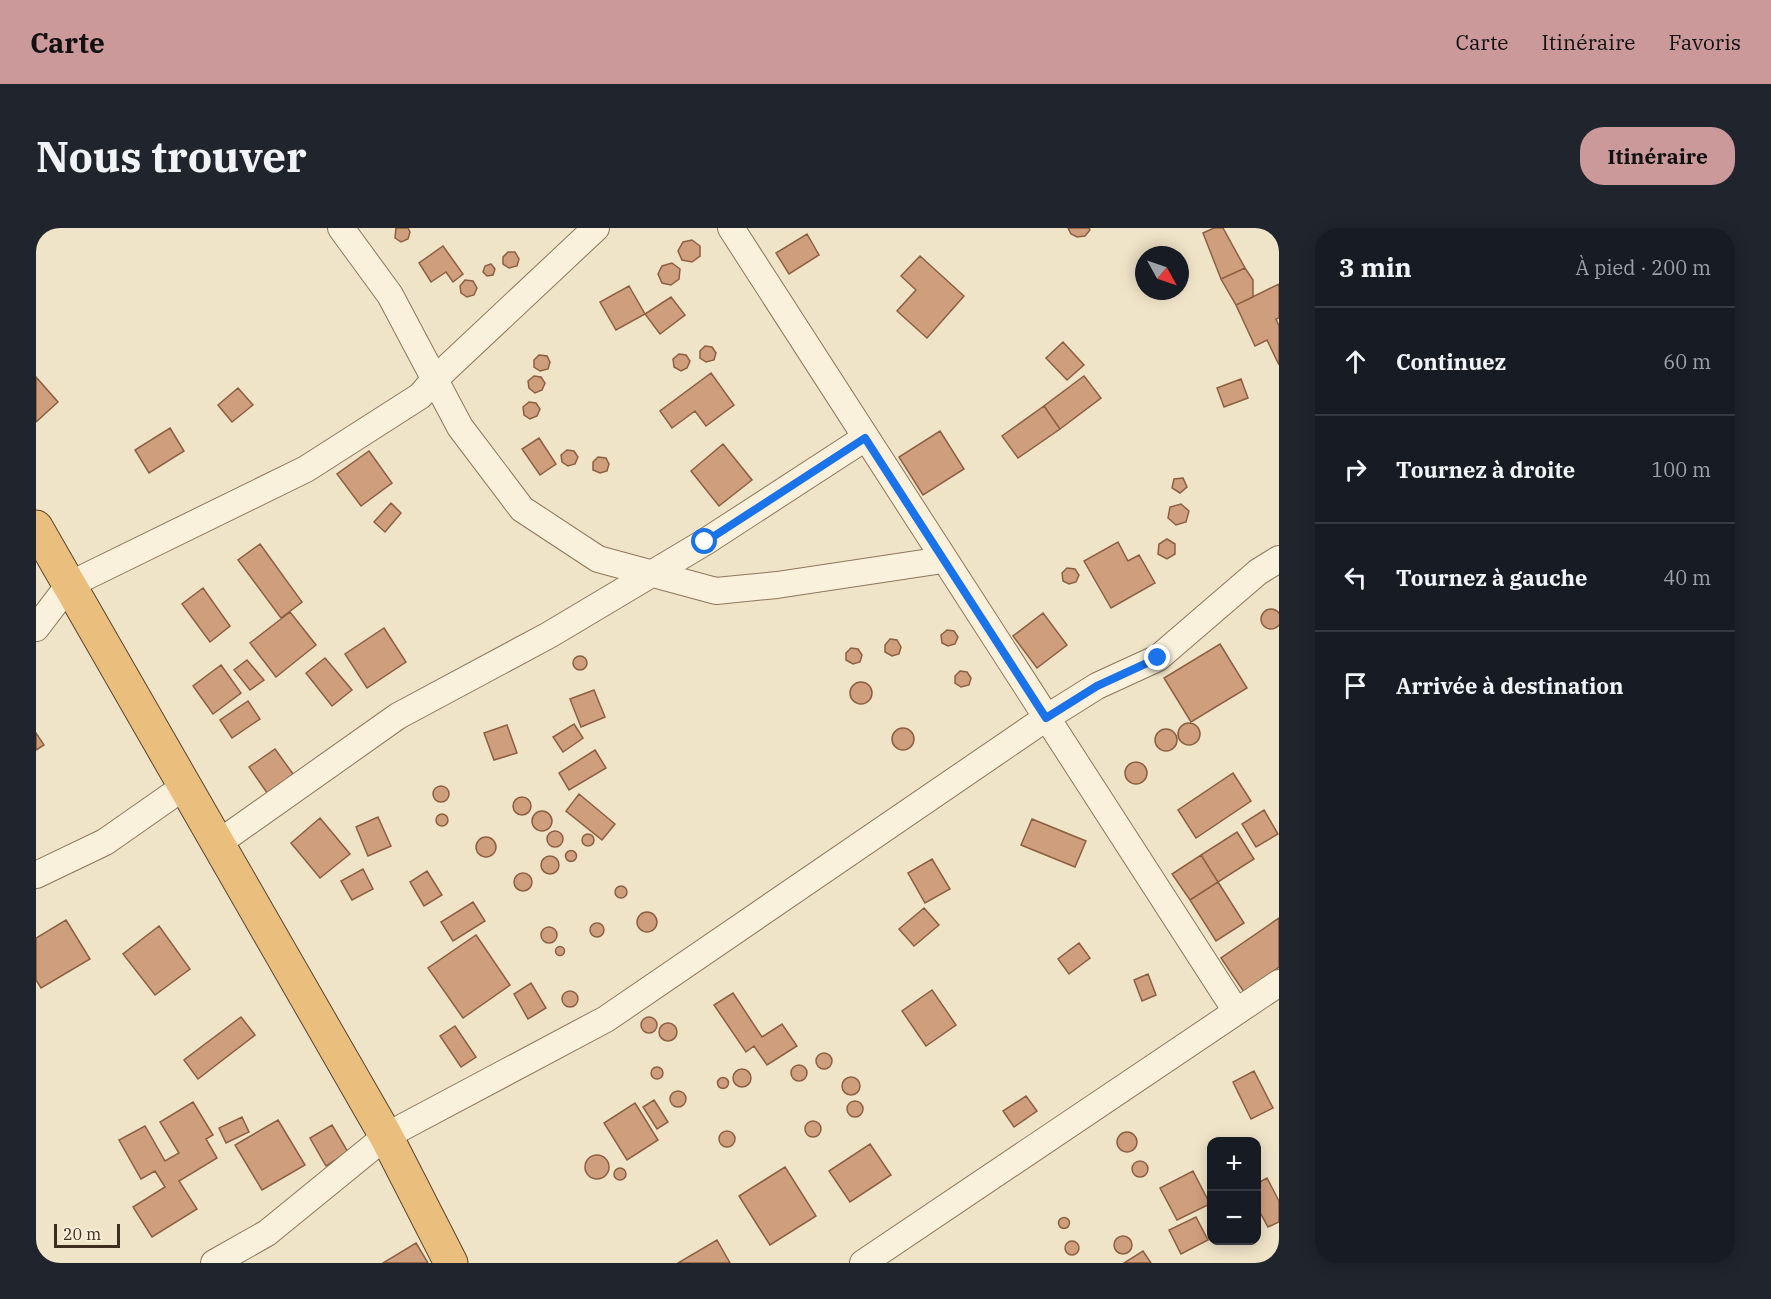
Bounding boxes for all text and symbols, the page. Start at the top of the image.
text: Carte [30,24,105,61]
text: Carte [1455,28,1509,56]
text: Itinéraire [1542,28,1635,56]
text: Favoris [1668,28,1741,56]
button: Itinéraire [1580,127,1735,185]
text: Nous trouver [36,129,307,184]
north arrow [1135,246,1189,300]
text: 3 min [1339,250,1412,284]
text: À pied · 200 m [1576,254,1711,281]
icon: ahead [1339,345,1372,378]
text: Continuez [1396,347,1506,376]
text: 60 m [1663,348,1711,375]
icon: right [1339,453,1372,486]
text: Tournez à droite [1396,455,1575,484]
text: 100 m [1651,456,1711,483]
route start [691,528,717,554]
icon: left [1339,561,1372,594]
text: Tournez à gauche [1396,563,1587,592]
text: 40 m [1663,564,1711,591]
route end [1144,644,1170,670]
icon: arrive [1339,669,1372,702]
text: Arrivée à destination [1396,671,1624,700]
map controls [1207,1137,1261,1245]
button: + [1207,1137,1261,1191]
button: − [1207,1191,1261,1245]
scale bar [54,1221,120,1248]
text: 20 m [63,1224,101,1244]

